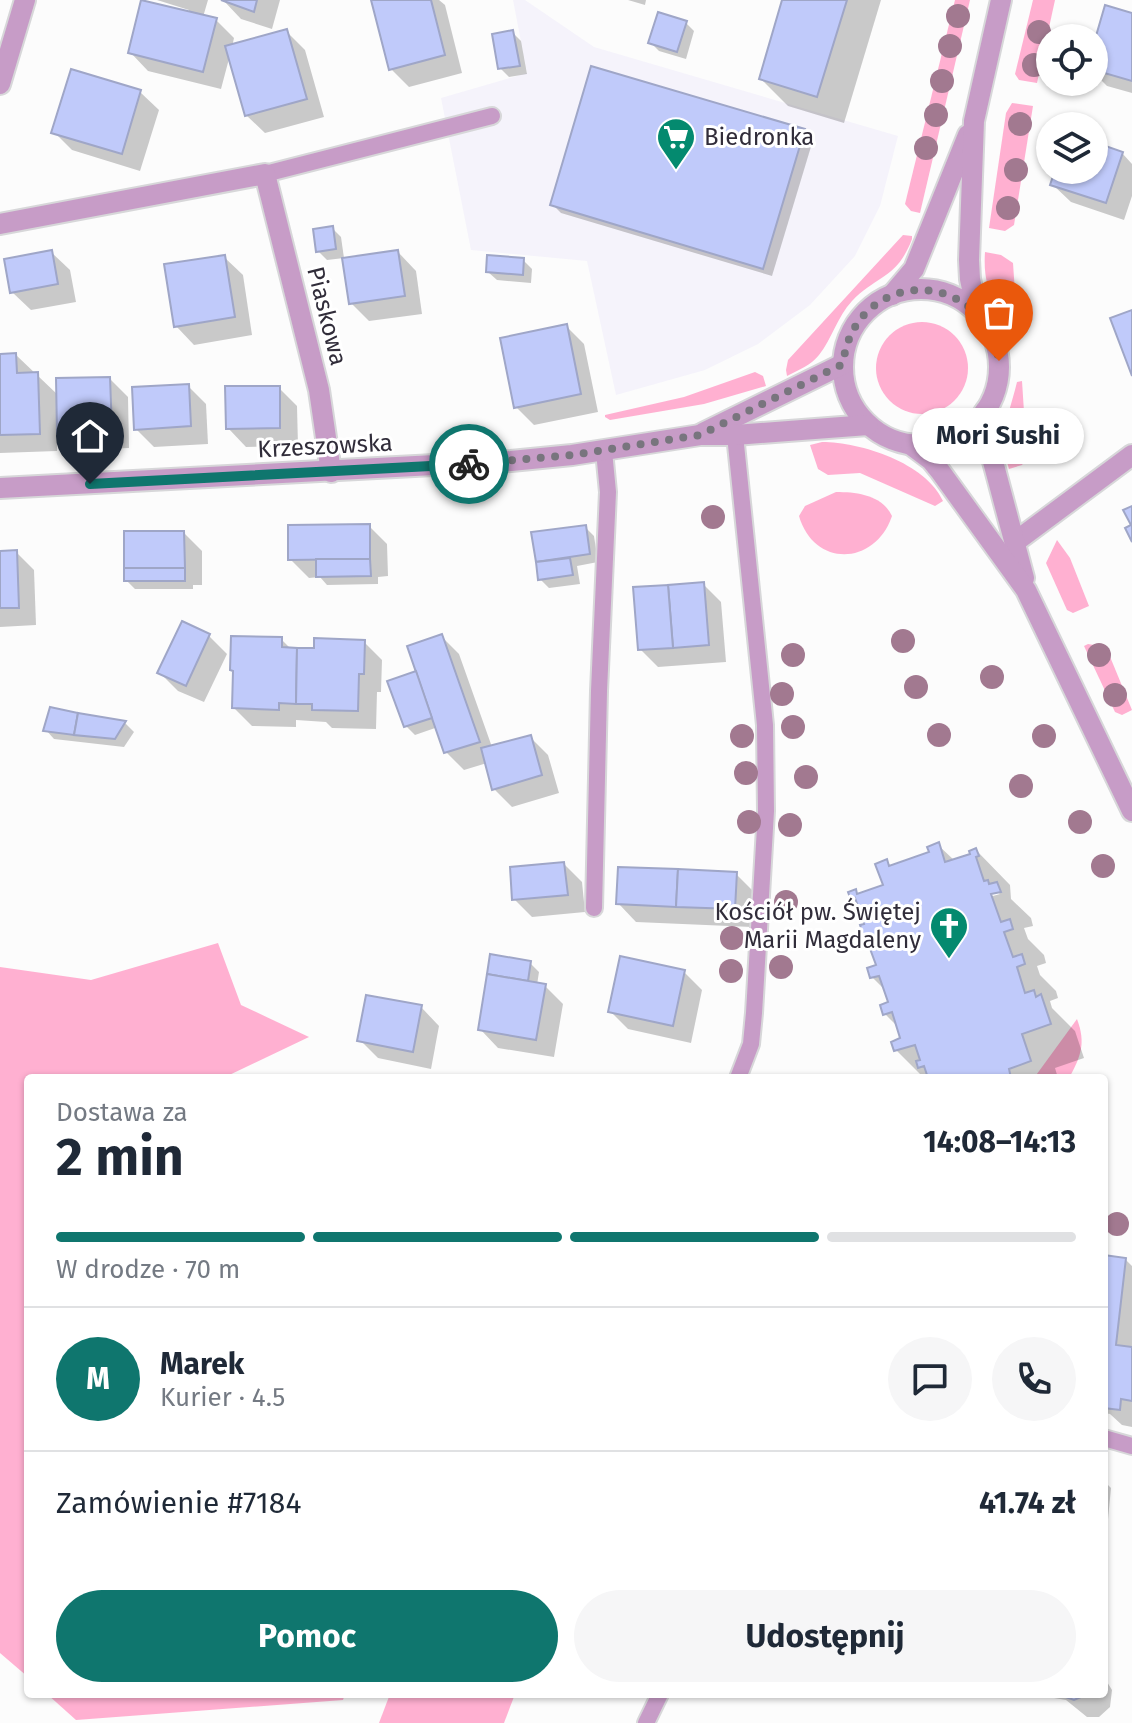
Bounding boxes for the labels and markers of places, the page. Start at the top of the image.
supermarket icon: Biedronka [655,116,697,171]
place label: Biedronka [704,123,814,151]
pin [965,279,1033,361]
pin [56,402,124,484]
callout: Mori Sushi [913,409,1085,465]
place label: Kościół pw. Świętej Marii Magdaleny [715,897,921,954]
church icon: Kościół pw. Świętej Marii Magdaleny [928,905,970,960]

